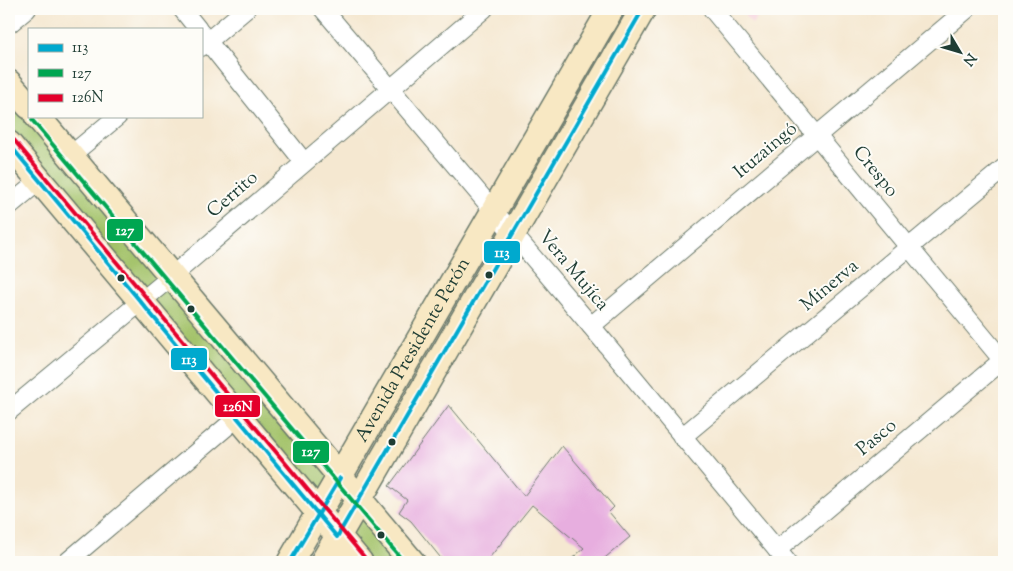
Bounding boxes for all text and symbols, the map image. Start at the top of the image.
legend [28,28,202,118]
north arrow [936,28,986,78]
text: 113 [72,38,88,59]
text: N [957,48,980,69]
text: 127 [72,64,92,85]
text: 126N [72,88,104,109]
street label: Ituzaingó [728,116,804,186]
street label: Crespo [846,140,904,204]
street label: Cerrito [201,165,265,225]
line badge: 127 [106,218,144,242]
text: 127 [116,222,135,242]
street label: Vera Mujíca [531,225,615,318]
line badge: 113 [483,240,521,264]
text: 113 [494,244,510,264]
street label: Avenida Presidente Perón [349,253,477,447]
street label: Minerva [795,253,865,318]
unlabelled marker [484,270,494,280]
unlabelled marker [116,273,126,283]
unlabelled marker [186,304,196,314]
line badge: 113 [170,347,208,371]
text: 113 [181,351,197,371]
line badge: 126N [214,394,261,418]
text: 126N [223,398,253,418]
street label: Pasco [851,413,903,463]
unlabelled marker [387,437,397,447]
line badge: 127 [292,440,330,464]
text: 127 [302,443,321,463]
unlabelled marker [376,530,386,540]

